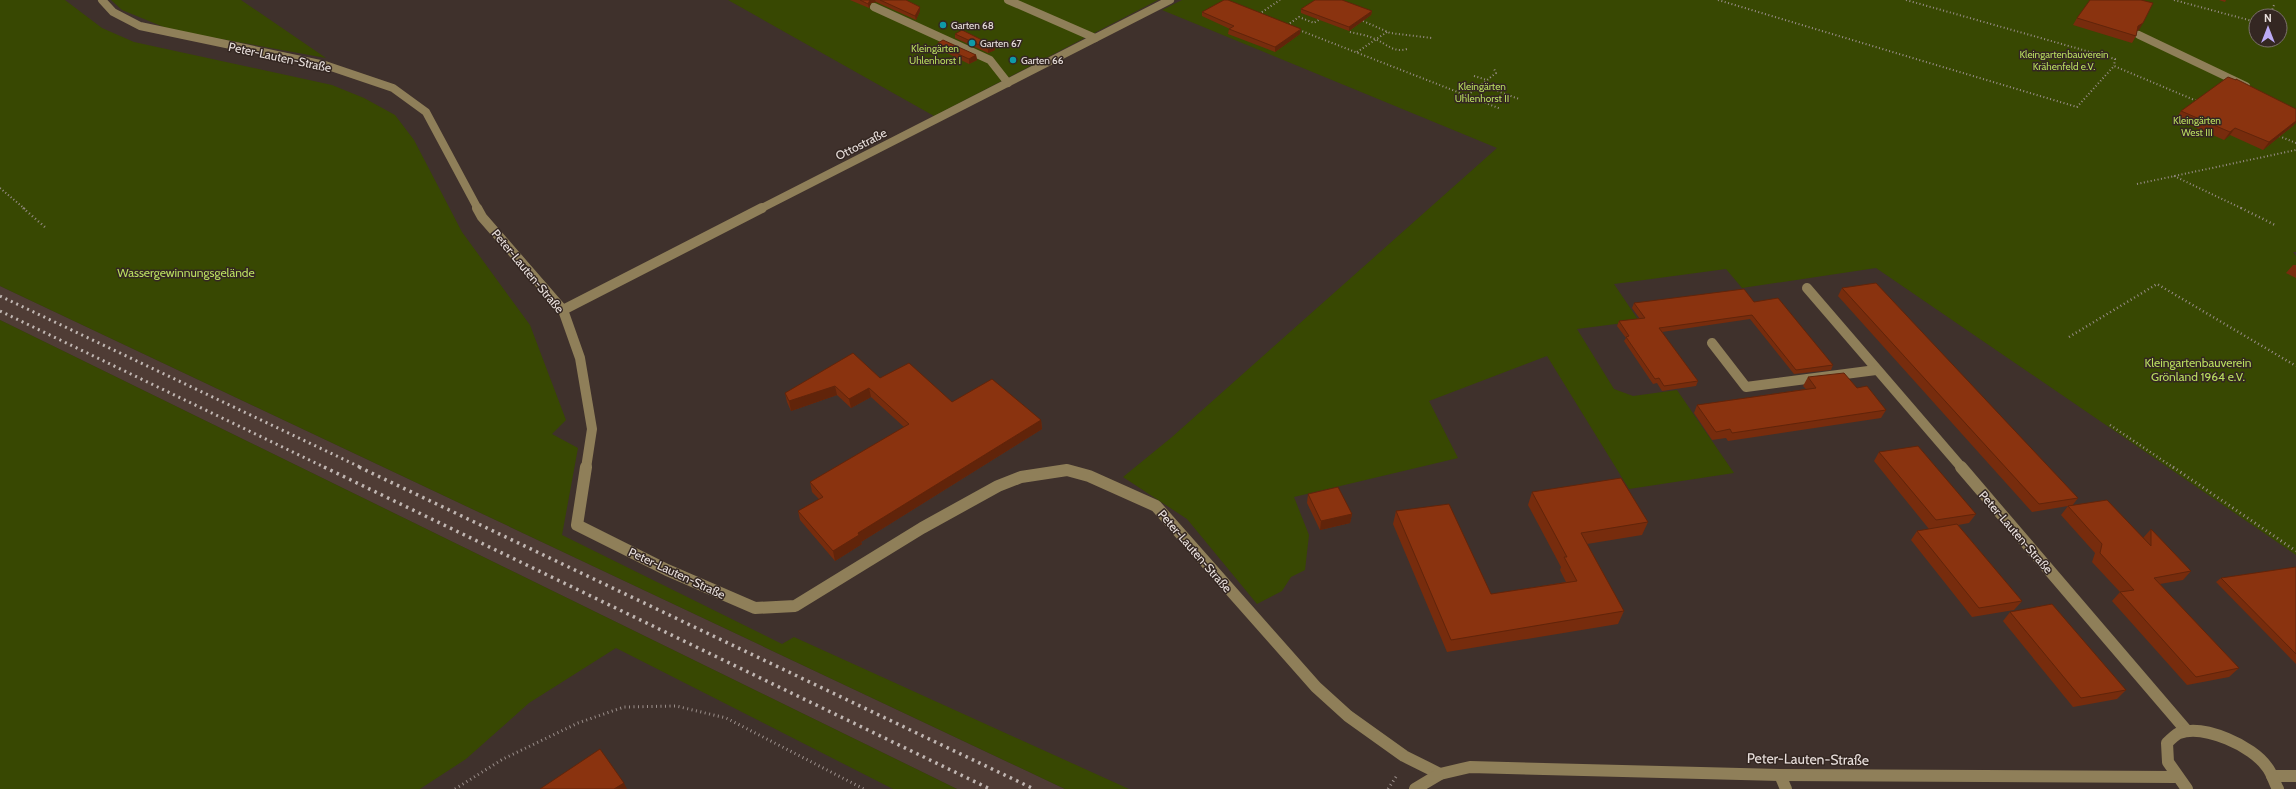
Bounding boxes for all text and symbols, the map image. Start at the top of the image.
north arrow [2248,8,2288,48]
text: N [2264,11,2272,25]
place label: Garten 68 [951,19,994,32]
marker: Garten 68 [938,20,948,30]
place label: Garten 67 [980,37,1022,50]
marker: Garten 67 [967,38,977,48]
street label: Peter-Lauten-Straße [227,39,333,75]
park label: Kleingärten Uhlenhorst I [909,42,961,67]
park label: Kleingartenbauverein Krähenfeld e.V. [2019,48,2109,73]
place label: Garten 66 [1021,54,1064,67]
marker: Garten 66 [1008,55,1018,65]
park label: Kleingärten Uhlenhorst II [1455,80,1509,105]
park label: Kleingärten West III [2173,114,2221,139]
street label: Ottostraße [833,125,889,163]
street label: Peter-Lauten-Straße [489,226,567,316]
park label: Wassergewinnungsgelände [117,265,255,280]
park label: Kleingartenbauverein Grönland 1964 e.V. [2144,355,2252,384]
street label: Peter-Lauten-Straße [1976,488,2056,576]
street label: Peter-Lauten-Straße [1155,507,1235,595]
street label: Peter-Lauten-Straße [626,544,728,602]
street label: Peter-Lauten-Straße [1747,749,1869,769]

